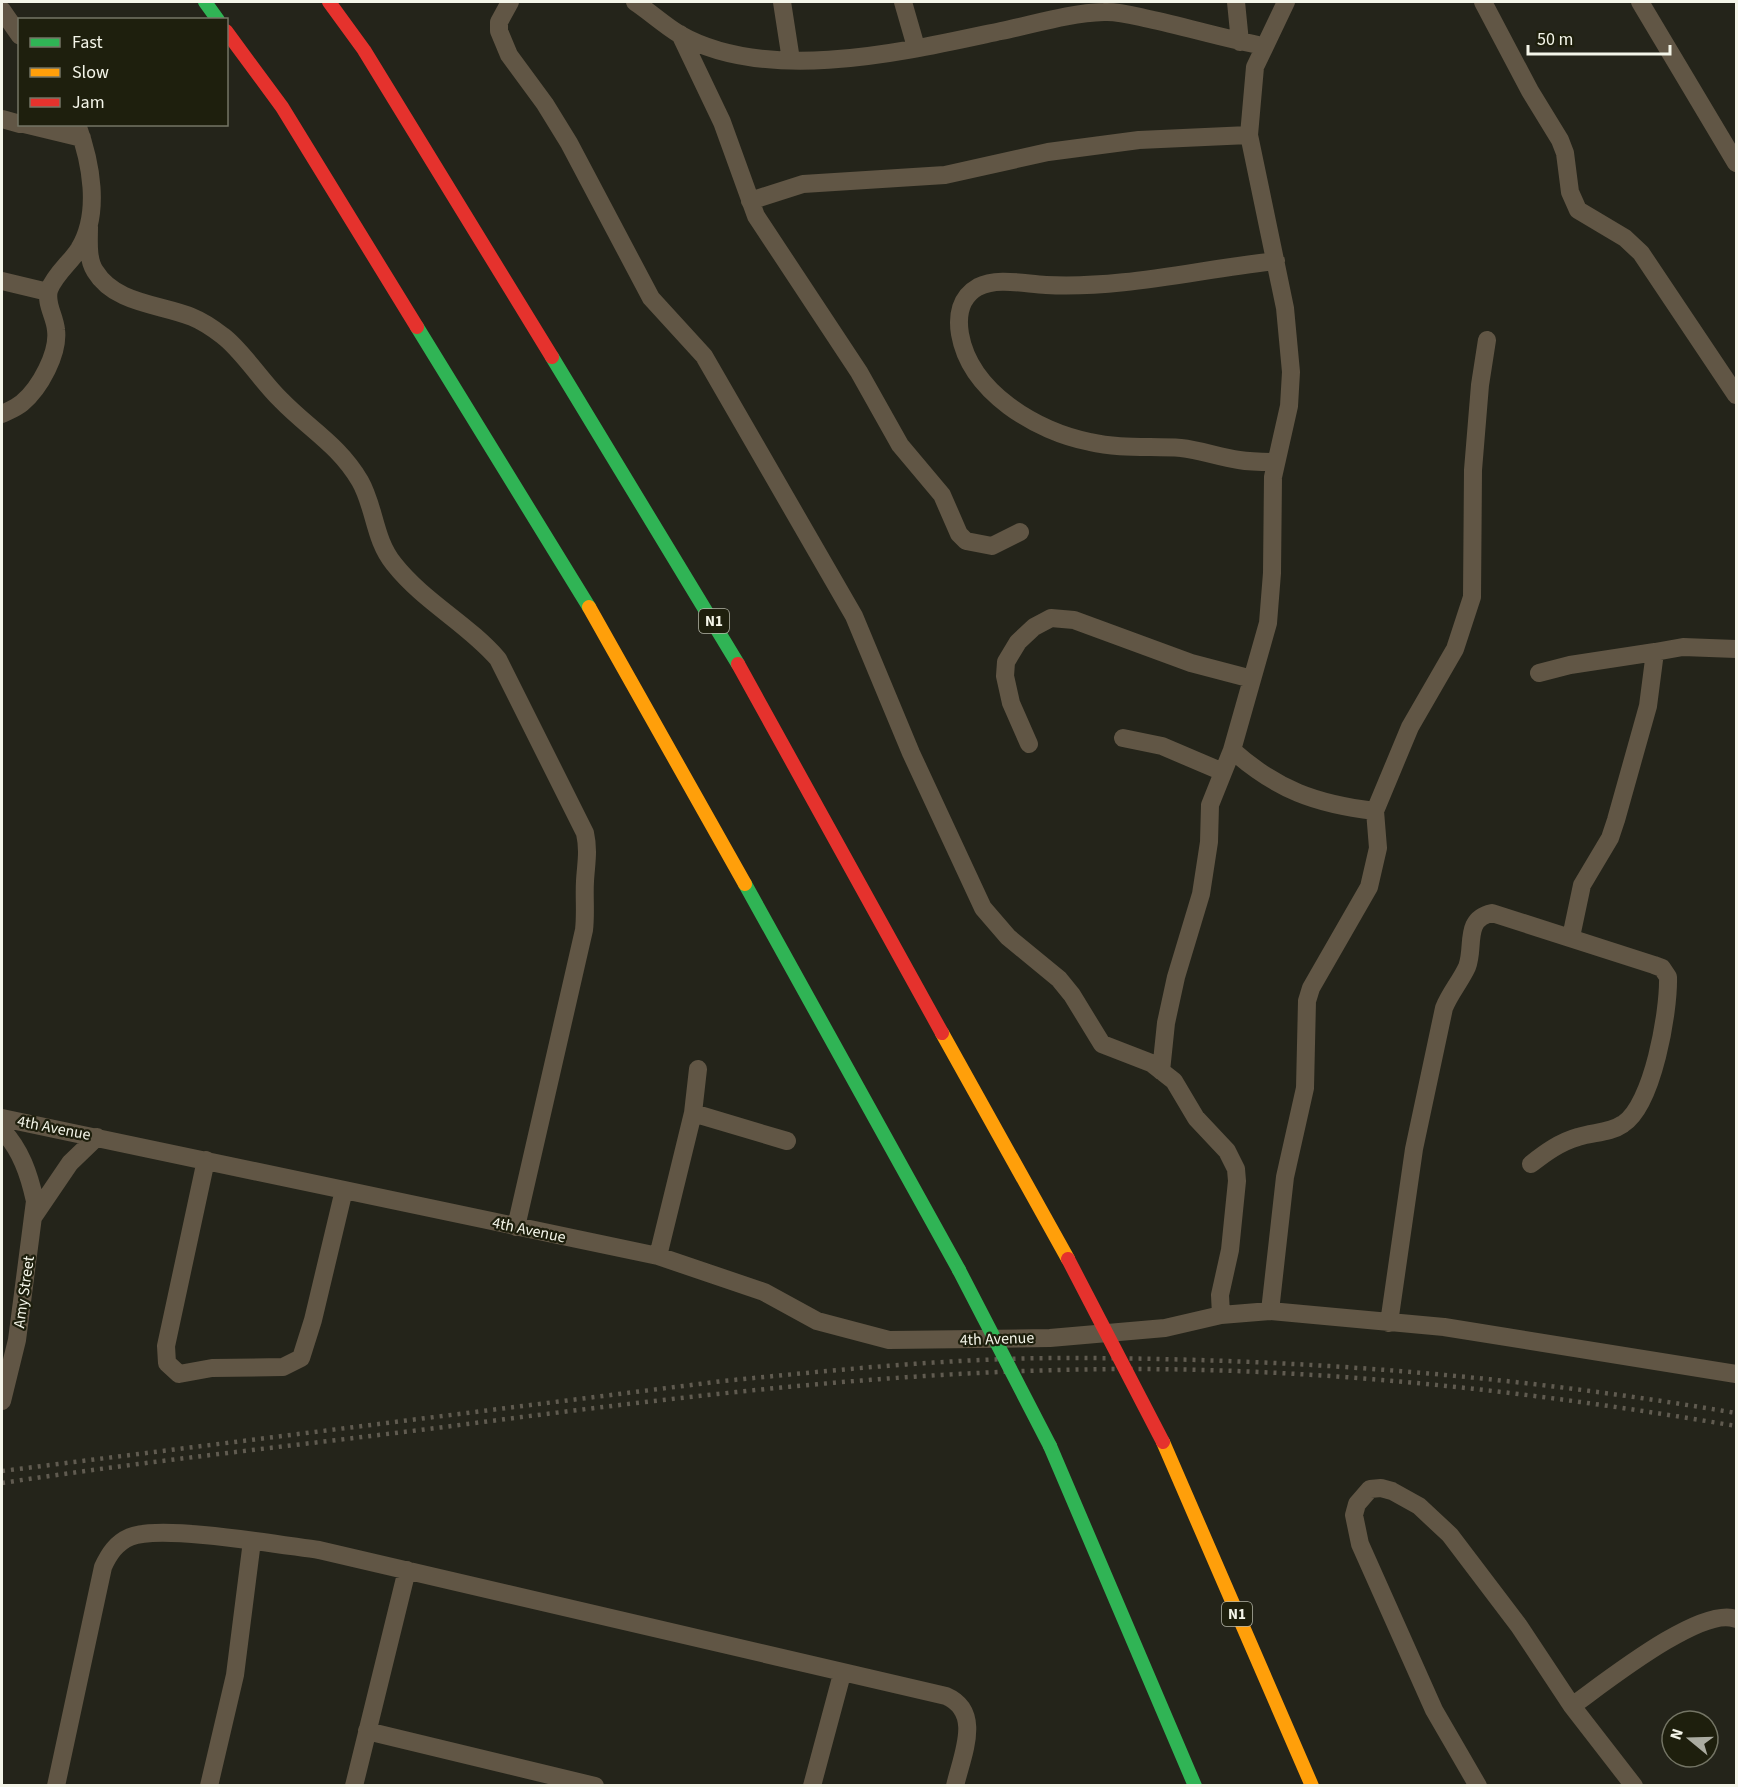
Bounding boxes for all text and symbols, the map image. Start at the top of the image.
legend [18,18,228,126]
scale bar [1528,18,1670,56]
text: 50 m [1537,27,1573,52]
text: Fast [72,30,103,55]
text: Slow [72,60,109,85]
text: Jam [72,90,105,115]
road number: N1 [699,609,729,633]
street label: 4th Avenue [15,1110,93,1146]
street label: 4th Avenue [490,1211,568,1249]
street label: Amy Street [8,1254,40,1330]
street label: 4th Avenue [959,1327,1035,1351]
road number: N1 [1222,1602,1252,1626]
north arrow [1660,1709,1720,1769]
text: N [1665,1726,1689,1743]

